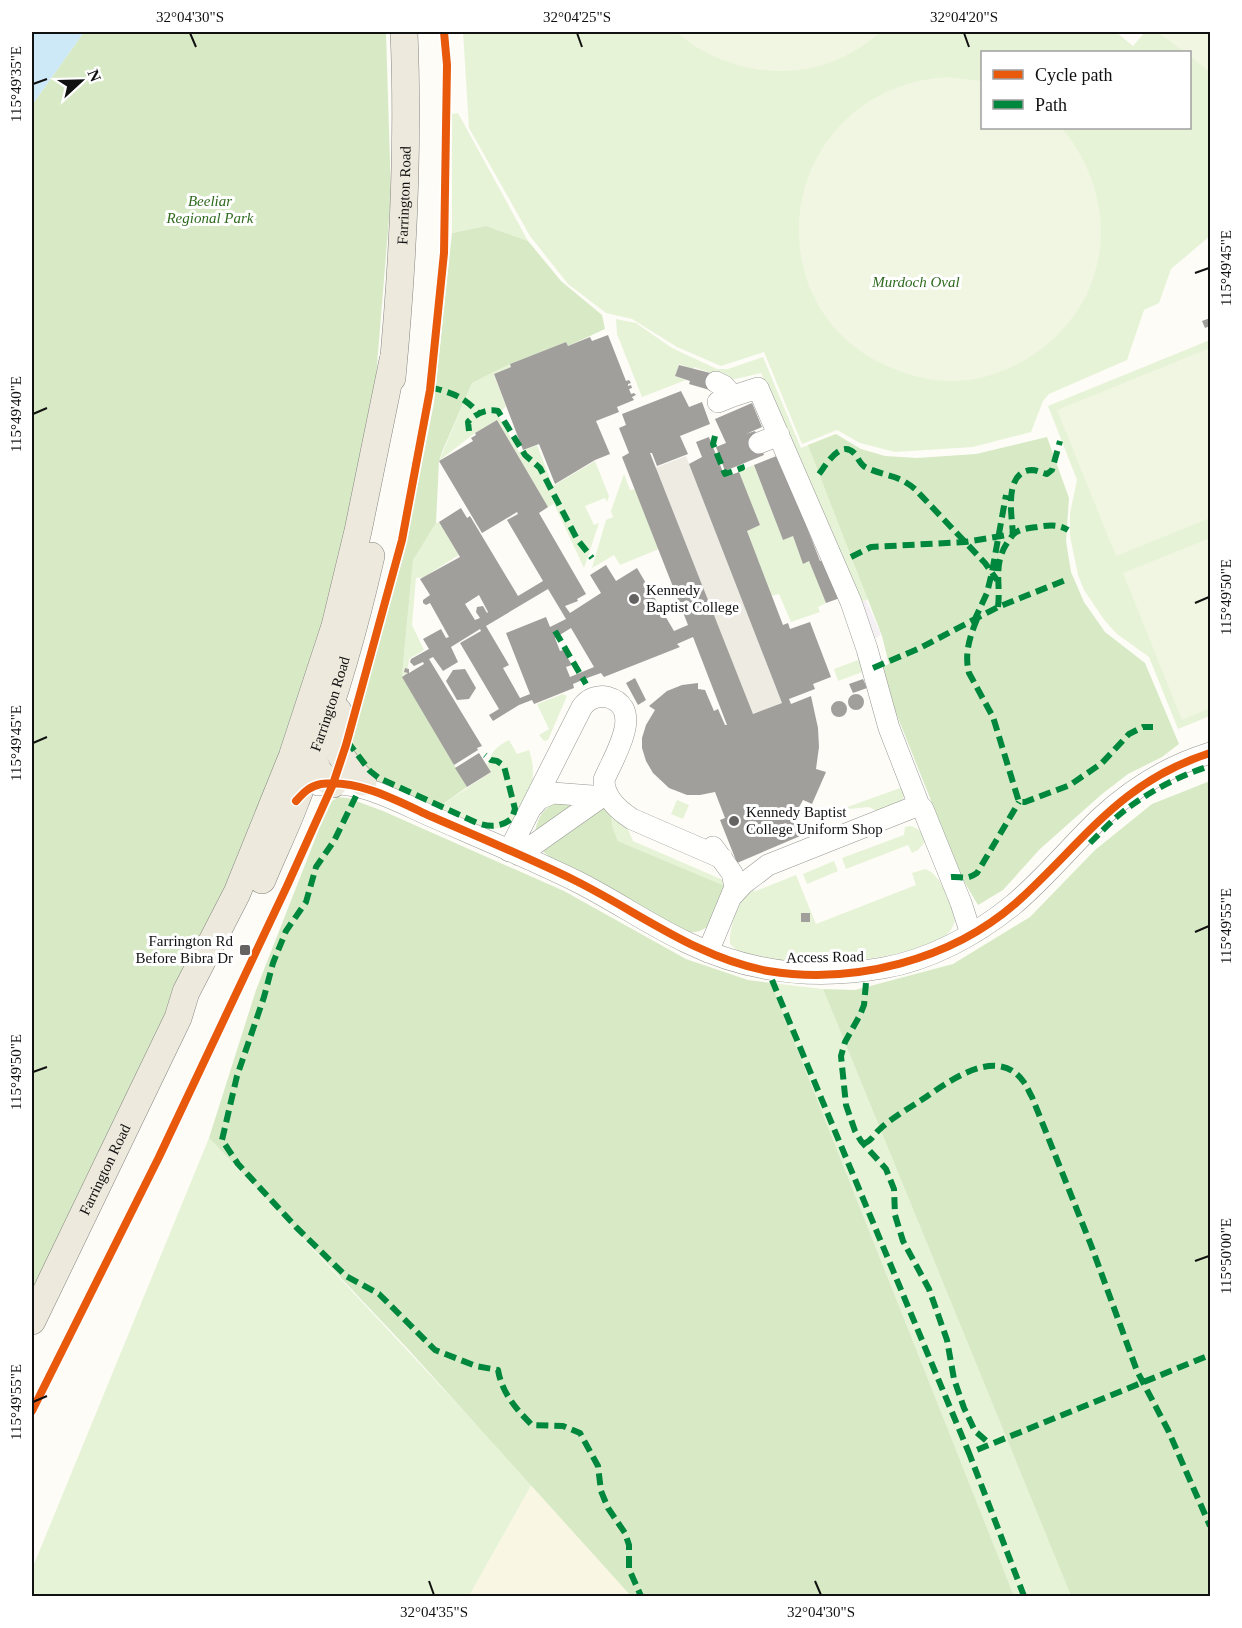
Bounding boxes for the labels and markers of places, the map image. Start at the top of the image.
place label: Kennedy Baptist College [646,582,739,615]
marker: Kennedy Baptist College [627,592,641,606]
place label: Kennedy Baptist College Uniform Shop [746,804,883,837]
marker: Kennedy Baptist College Uniform Shop [727,814,741,828]
place label: Farrington Rd Before Bibra Dr [136,933,233,966]
marker: Farrington Rd Before Bibra Dr [238,943,252,957]

